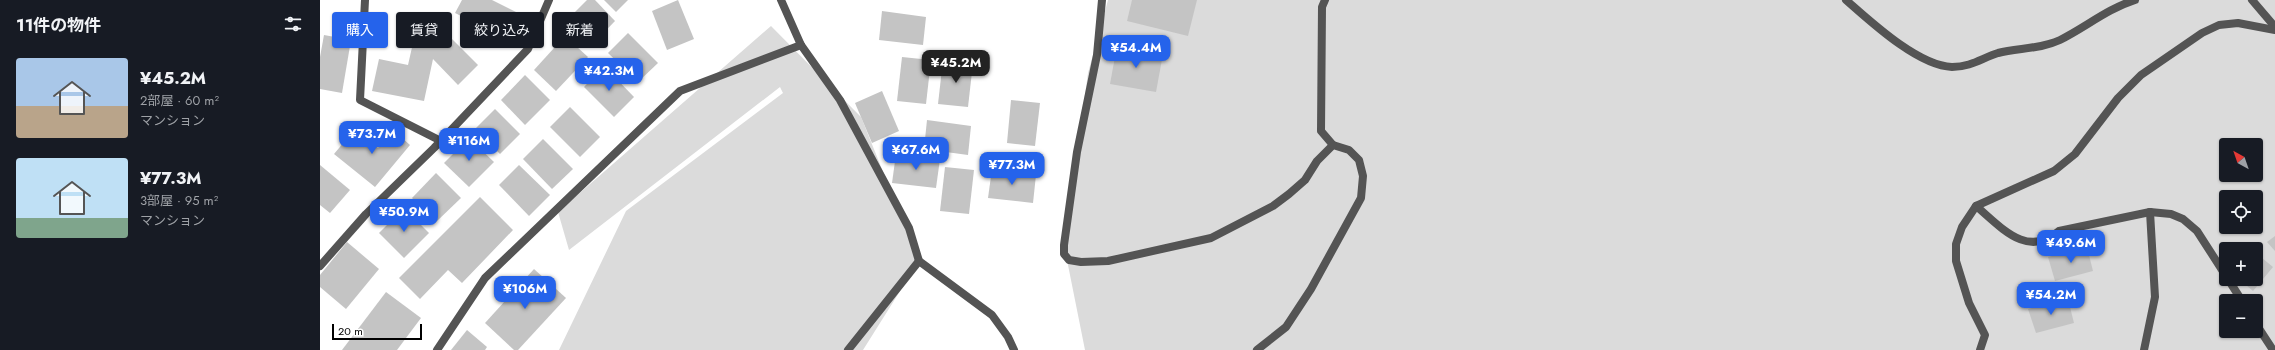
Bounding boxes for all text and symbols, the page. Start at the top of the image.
chip: 購入 [332,12,388,48]
chip: 賃貸 [396,12,452,48]
chip: 絞り込み [460,12,544,48]
chip: 新着 [552,12,608,48]
text: 11件の物件 [16,13,101,37]
icon: filters [282,13,304,35]
pin: ¥54.4M [1103,35,1169,69]
text: ¥54.4M [1111,38,1162,57]
pin: ¥45.2M [923,50,989,84]
text: ¥45.2M [931,53,981,72]
pin: ¥42.3M [576,58,642,92]
text: ¥42.3M [584,61,634,80]
text: ¥45.2M [140,66,206,90]
icon: home [48,74,96,122]
text: 2部屋 · 60 m² [140,91,219,110]
text: マンション [140,111,205,130]
pin: ¥73.7M [339,121,405,155]
text: ¥73.7M [348,124,396,143]
pin: ¥116M [441,128,497,162]
text: ¥116M [448,131,490,150]
pin: ¥67.6M [883,137,949,171]
north arrow [2219,138,2263,182]
map controls [2219,138,2263,338]
text: ¥67.6M [892,140,940,159]
pin: ¥77.3M [979,152,1045,186]
text: ¥77.3M [989,155,1035,174]
text: ¥77.3M [140,166,201,190]
icon: home [48,174,96,222]
button: locate [2219,190,2263,234]
text: 3部屋 · 95 m² [140,191,218,210]
pin: ¥50.9M [371,199,437,233]
text: ¥50.9M [379,202,429,221]
text: マンション [140,211,205,230]
pin: ¥49.6M [2038,230,2104,264]
text: ¥49.6M [2046,233,2096,252]
button: + [2219,242,2263,286]
pin: ¥106M [497,276,553,310]
text: ¥106M [503,279,547,298]
pin: ¥54.2M [2018,282,2084,316]
text: ¥54.2M [2026,285,2076,304]
button: − [2219,294,2263,338]
scale bar [332,322,422,341]
text: 20 m [338,323,363,339]

